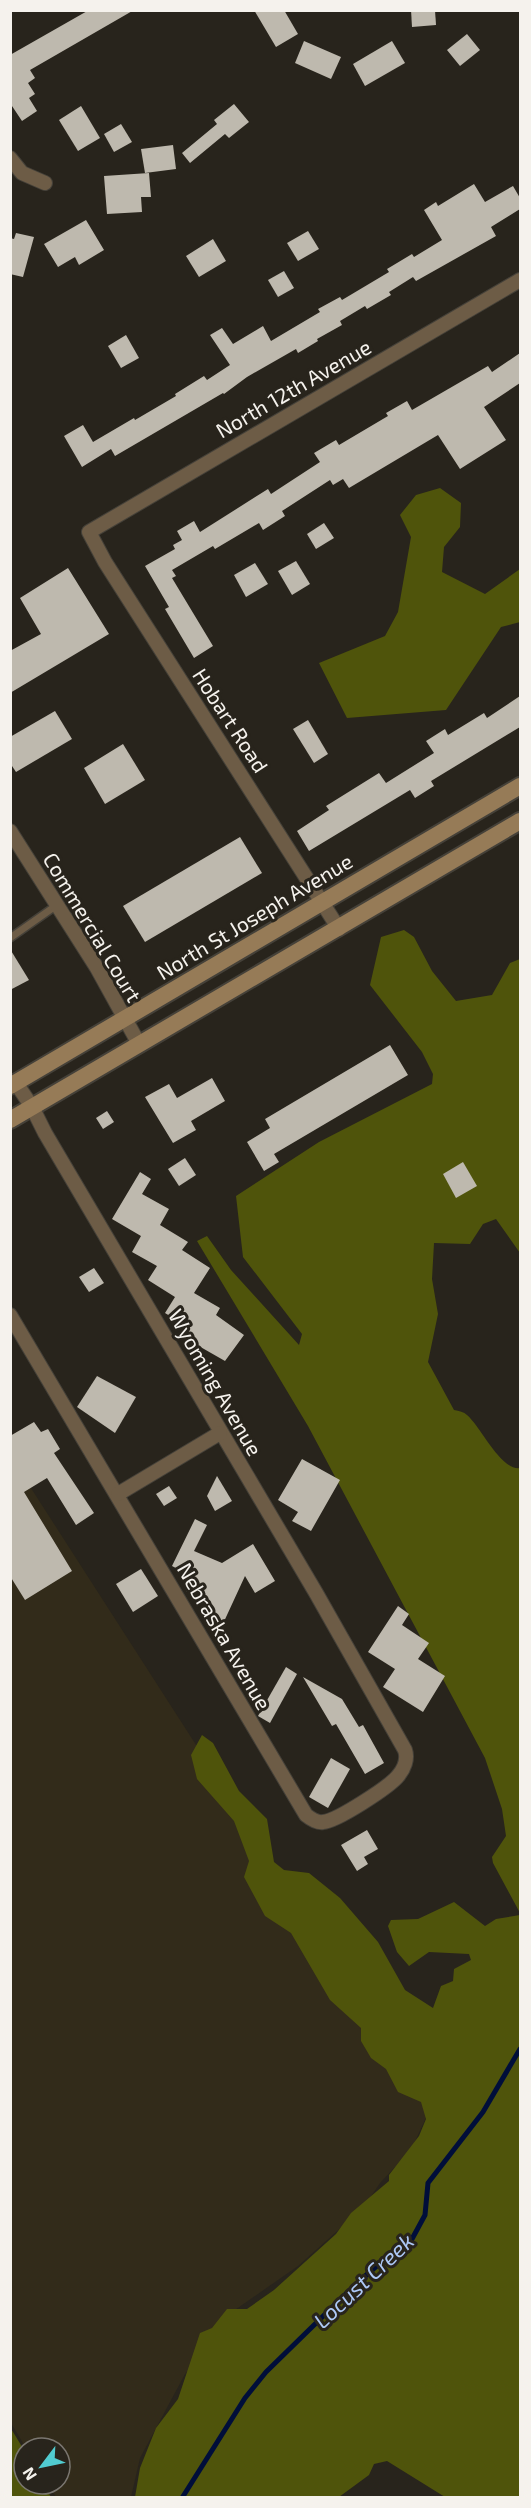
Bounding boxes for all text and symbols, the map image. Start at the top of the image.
street label: North 12th Avenue [211,333,375,443]
street label: Hobart Road [188,663,274,777]
street label: Commercial Court [39,848,147,1006]
street label: North St Joseph Avenue [152,848,356,984]
street label: Wyoming Avenue [164,1304,268,1460]
street label: Nebraska Avenue [173,1558,277,1714]
water label: Locust Creek [308,2227,418,2333]
north arrow [12,2436,72,2496]
text: N [18,2464,40,2484]

